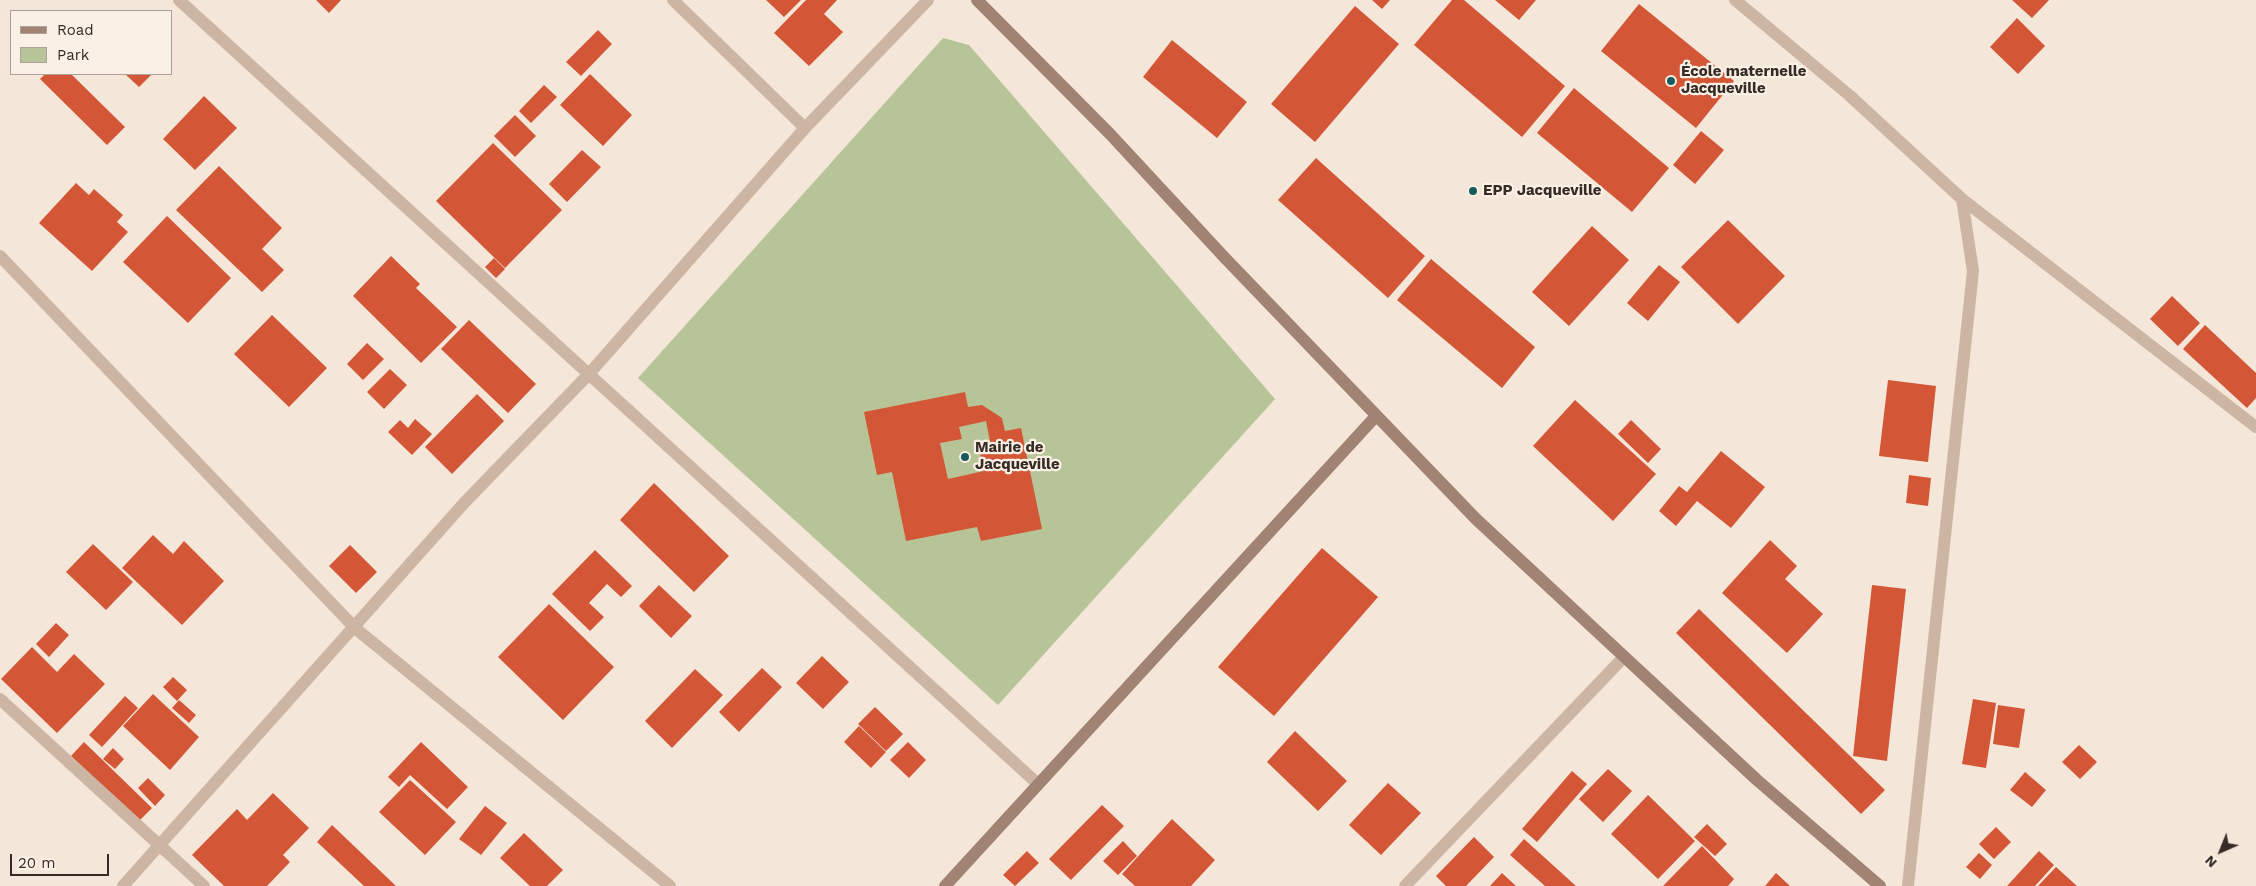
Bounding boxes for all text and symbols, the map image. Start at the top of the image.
legend [10,10,172,75]
text: Road [57,21,94,39]
text: Park [57,46,89,64]
place label: École maternelle Jacqueville [1681,63,1806,98]
marker: École maternelle Jacqueville [1665,75,1677,87]
place label: EPP Jacqueville [1483,182,1601,200]
marker: EPP Jacqueville [1467,185,1479,197]
place label: Mairie de Jacqueville [975,439,1060,474]
marker: Mairie de Jacqueville [959,451,971,463]
north arrow [2196,826,2246,876]
scale bar [12,844,111,876]
text: N [2201,852,2220,871]
text: 20 m [18,854,56,872]

